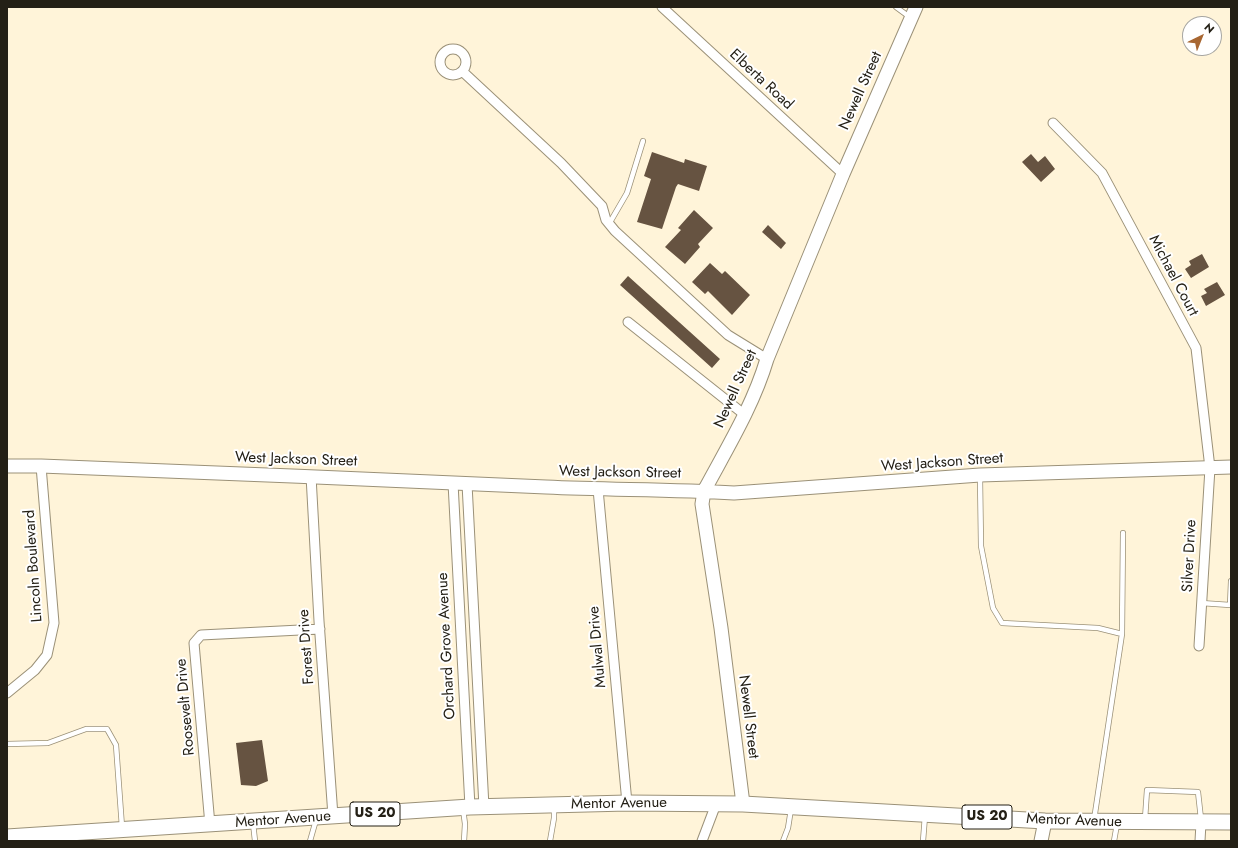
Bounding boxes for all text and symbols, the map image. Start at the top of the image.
north arrow [1182,16,1222,56]
text: N [1201,19,1218,37]
street label: Elberta Road [725,46,797,114]
street label: Newell Street [836,49,886,133]
street label: Michael Court [1144,232,1202,320]
street label: Newell Street [711,347,761,431]
street label: West Jackson Street [234,449,358,471]
street label: West Jackson Street [880,450,1004,476]
street label: West Jackson Street [559,463,681,483]
street label: Lincoln Boulevard [21,509,47,623]
street label: Silver Drive [1179,519,1201,593]
street label: Orchard Grove Avenue [434,572,460,720]
street label: Mulwal Drive [585,605,611,689]
street label: Forest Drive [295,609,319,685]
street label: Roosevelt Drive [173,658,199,756]
street label: Newell Street [734,674,762,760]
street label: Mentor Avenue [571,794,667,814]
road number: US 20 [350,802,400,826]
road number: US 20 [962,805,1012,829]
street label: Mentor Avenue [235,808,331,832]
street label: Mentor Avenue [1026,810,1122,832]

